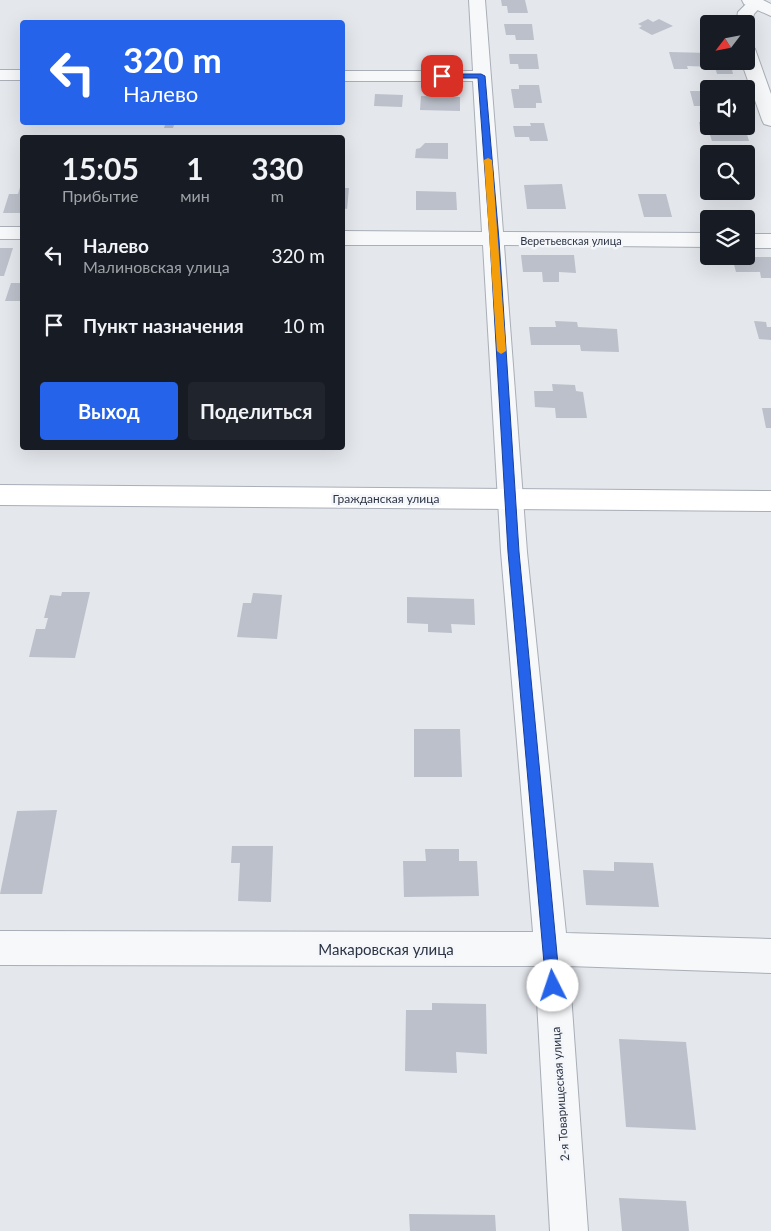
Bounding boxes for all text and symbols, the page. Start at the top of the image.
north arrow [700,15,755,70]
map controls [700,15,755,265]
text: 320 m [123,38,222,80]
icon: left [40,40,105,105]
pin [421,55,463,97]
icon: arrive [428,62,456,90]
text: Налево [123,80,198,107]
button: sound [700,80,755,135]
button: search [700,145,755,200]
text: 15:05 [61,150,139,186]
text: 1 [186,150,204,186]
text: 330 [251,150,304,186]
text: Прибытие [62,186,138,205]
text: мин [180,186,210,205]
text: m [271,186,284,205]
button: layers [700,210,755,265]
text: Налево [83,234,149,257]
street label: Веретьевская улица [520,234,622,247]
icon: left [40,241,68,269]
text: 320 m [271,244,325,267]
text: Малиновская улица [83,257,230,276]
icon: arrive [40,311,68,339]
text: Пункт назначения [83,314,244,337]
text: 10 m [282,314,325,337]
button: Выход [40,382,178,440]
button: Поделиться [188,382,325,440]
street label: Гражданская улица [332,491,440,506]
street label: Макаровская улица [318,940,454,958]
position arrow [526,959,578,1011]
street label: 2-я Товарищеская улица [548,1026,572,1162]

